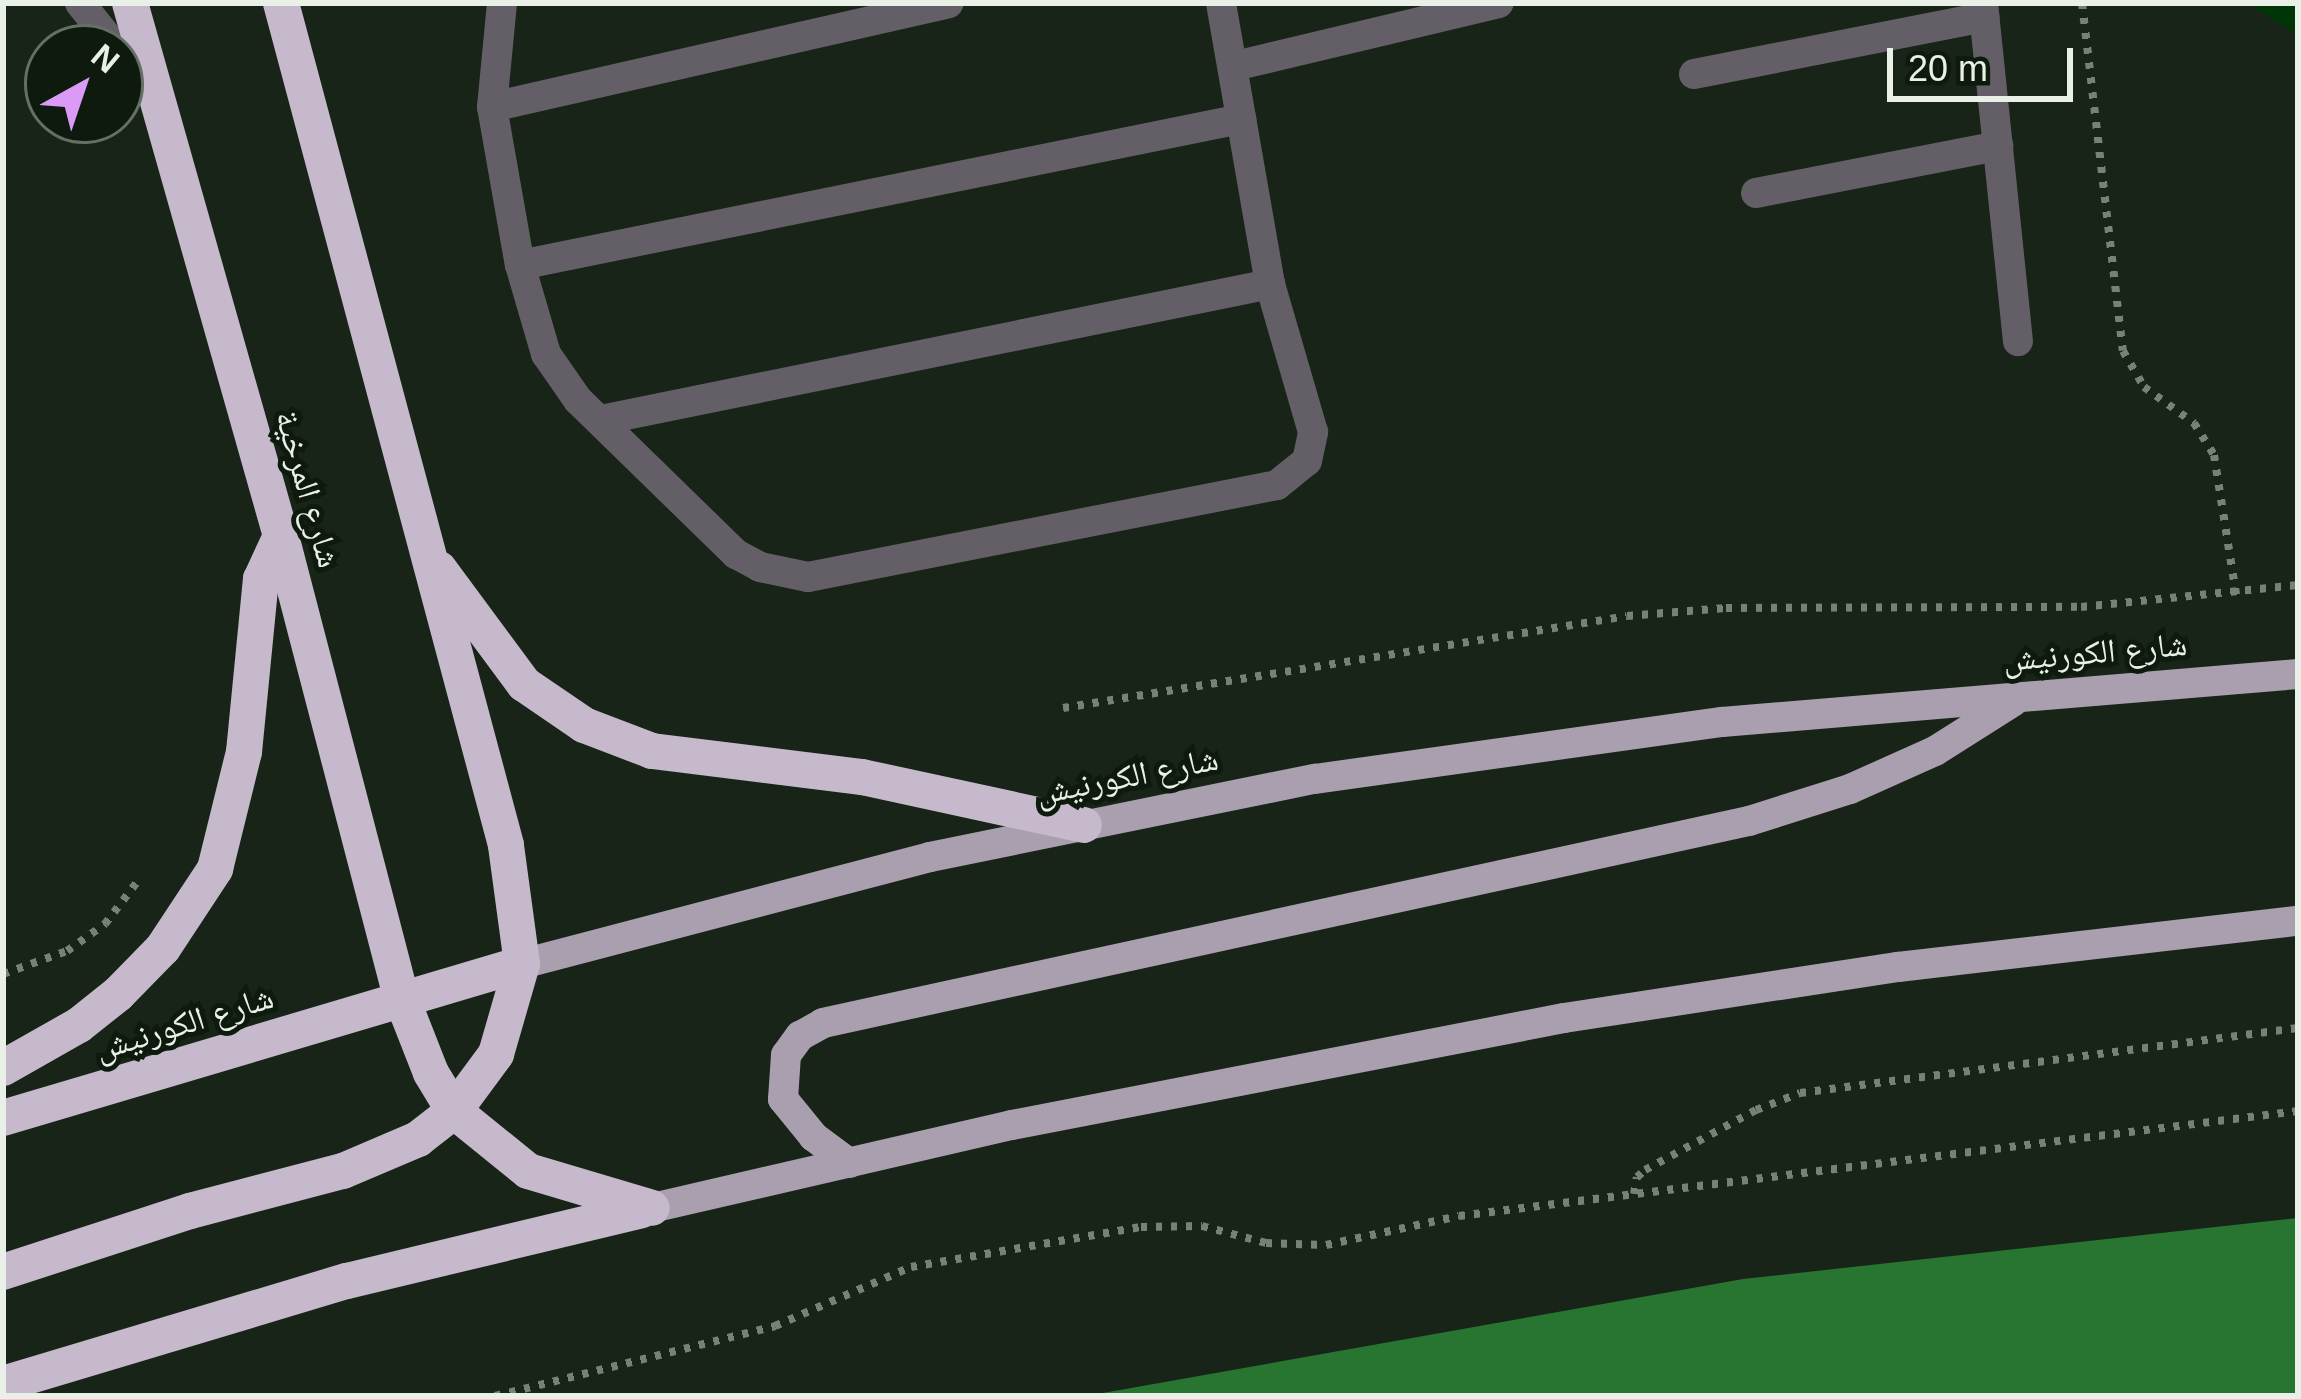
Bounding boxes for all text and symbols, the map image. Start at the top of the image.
north arrow [24,24,144,144]
scale bar [1893,24,2079,98]
text: N [85,37,127,80]
text: 20 m [1908,48,1988,89]
street label: شارع المرخية [267,406,349,572]
street label: شارع الكورنيش [2001,624,2189,680]
street label: شارع الكورنيش [1033,739,1221,813]
street label: شارع الكورنيش [90,977,278,1069]

